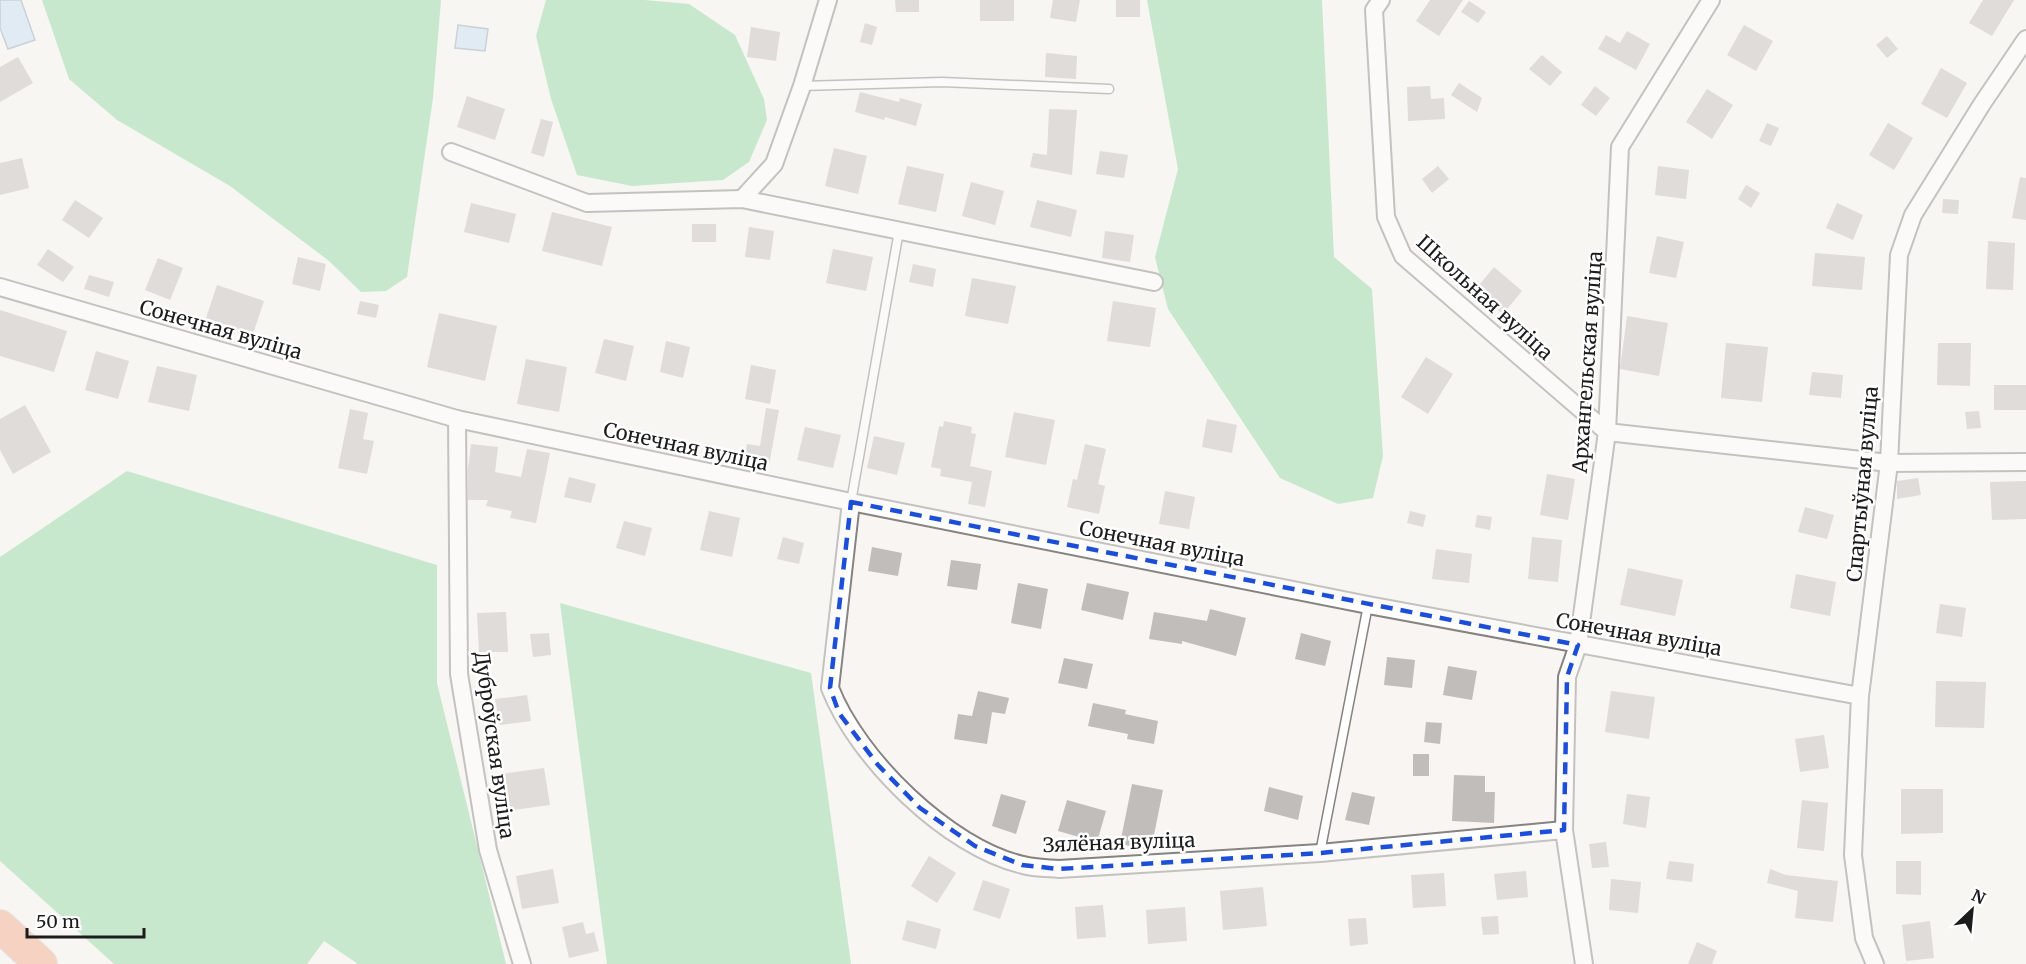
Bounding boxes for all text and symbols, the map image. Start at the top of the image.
street label: Школьная вуліца [1412,229,1559,365]
street label: Архангельская вуліца [1567,250,1607,475]
street label: Сонечная вуліца [137,294,305,364]
street label: Спартыўная вуліца [1841,385,1883,583]
street label: Сонечная вуліца [601,416,771,476]
street label: Сонечная вуліца [1077,515,1247,571]
street label: Сонечная вуліца [1554,607,1724,661]
street label: Дуброўская вуліца [469,650,521,841]
street label: Зялёная вуліца [1042,827,1196,857]
north arrow [1942,880,2002,940]
text: N [1969,885,1989,908]
scale bar [27,901,144,939]
text: 50 m [36,910,80,933]

